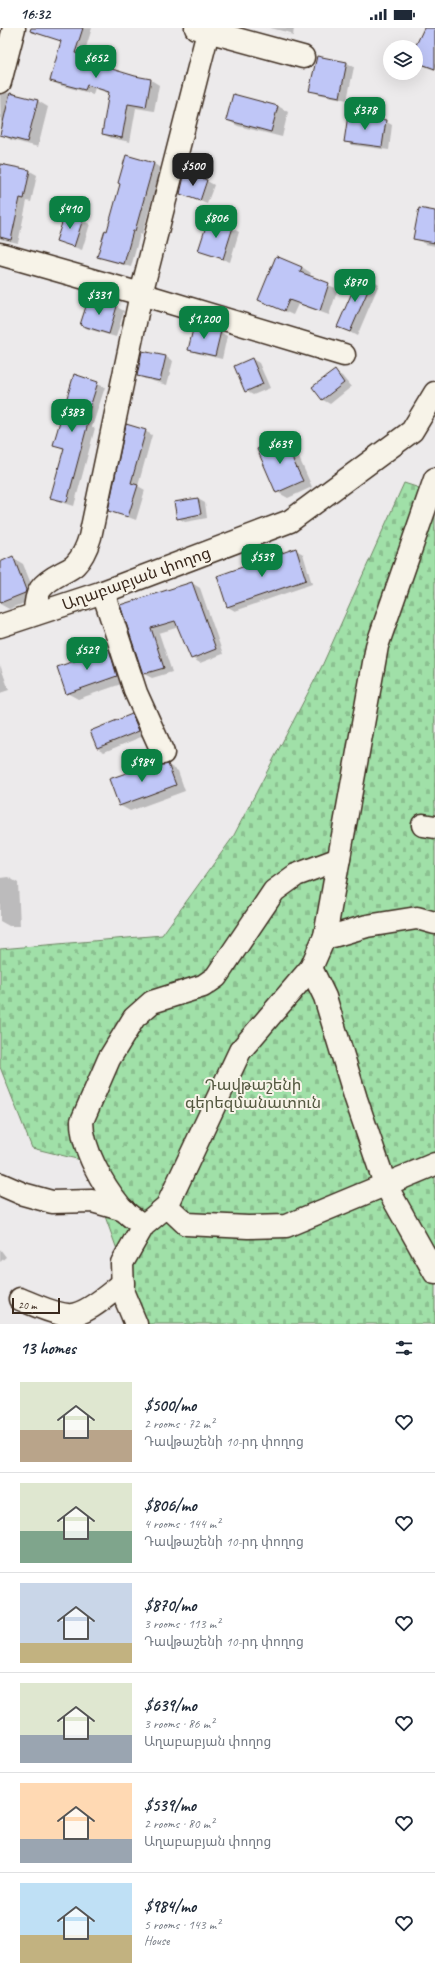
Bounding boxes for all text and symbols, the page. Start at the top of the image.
text: 16:32 [20,5,50,24]
map controls [383,40,423,80]
button: layers [383,40,423,80]
pin: $652 [72,45,120,79]
text: $652 [84,50,108,66]
pin: $378 [341,97,389,131]
text: $378 [353,102,377,118]
pin: $500 [169,153,217,187]
text: $500 [181,158,205,174]
pin: $410 [46,196,94,230]
text: $410 [58,201,82,217]
pin: $806 [192,205,240,239]
text: $806 [204,210,228,226]
pin: $870 [331,269,379,303]
text: $870 [343,274,367,290]
pin: $331 [75,282,123,316]
text: $331 [87,287,111,303]
pin: $1,200 [171,306,237,340]
text: $1,200 [188,311,220,327]
pin: $383 [48,399,96,433]
text: $383 [60,404,84,420]
pin: $639 [256,431,304,465]
text: $639 [268,436,292,452]
street label: Աղաբաբյան փողոց [59,543,213,615]
pin: $539 [238,544,286,578]
text: $539 [250,549,274,565]
pin: $529 [63,637,111,671]
text: $529 [75,642,99,658]
pin: $984 [118,749,166,783]
text: $984 [130,754,154,770]
park label: Դավթաշենի գերեզմանատուն [185,1075,321,1113]
scale bar [12,1296,60,1315]
text: 20 m [18,1298,37,1312]
icon: filters [393,1337,415,1359]
text: 13 homes [20,1338,76,1359]
text: $500/mo [144,1395,196,1416]
icon: home [52,1398,100,1446]
icon: heart [393,1411,415,1433]
text: 2 rooms · 72 m² [144,1416,214,1432]
text: Դավթաշենի 10-րդ փողոց [144,1434,304,1450]
text: $806/mo [144,1495,197,1516]
icon: home [52,1499,100,1547]
icon: heart [393,1512,415,1534]
text: 4 rooms · 144 m² [144,1516,220,1532]
text: Դավթաշենի 10-րդ փողոց [144,1534,304,1550]
text: $870/mo [144,1595,196,1616]
icon: home [52,1599,100,1647]
icon: heart [393,1612,415,1634]
text: 3 rooms · 113 m² [144,1616,220,1632]
text: Դավթաշենի 10-րդ փողոց [144,1634,304,1650]
text: $639/mo [144,1695,197,1716]
icon: home [52,1699,100,1747]
icon: heart [393,1712,415,1734]
text: 3 rooms · 86 m² [144,1716,214,1732]
text: Աղաբաբյան փողոց [144,1734,271,1750]
text: $539/mo [144,1795,196,1816]
icon: home [52,1799,100,1847]
icon: heart [393,1812,415,1834]
text: 2 rooms · 80 m² [144,1816,214,1832]
text: Աղաբաբյան փողոց [144,1834,271,1850]
text: $984/mo [144,1896,196,1917]
icon: home [52,1899,100,1947]
icon: heart [393,1912,415,1934]
text: 5 rooms · 143 m² [144,1917,220,1933]
text: House [144,1933,169,1949]

